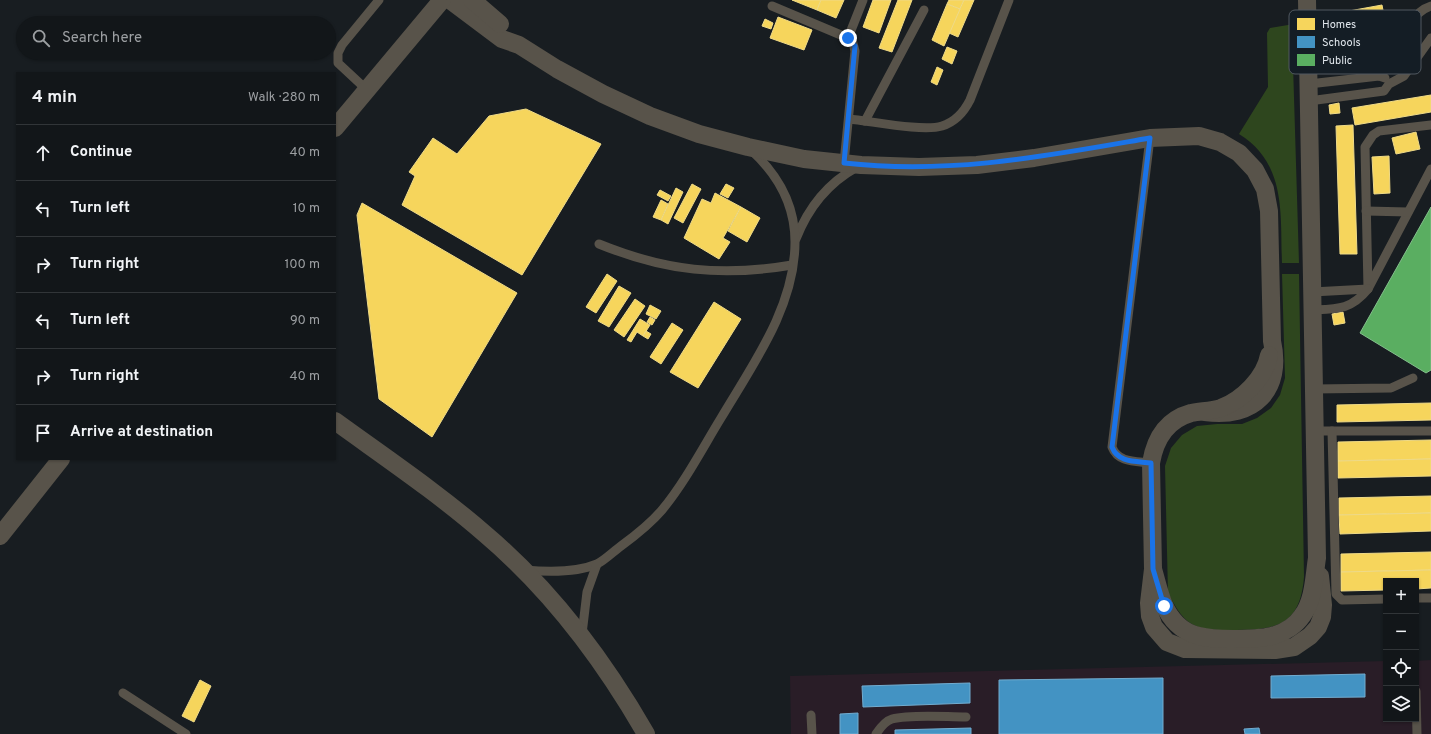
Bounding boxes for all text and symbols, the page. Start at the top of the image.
legend [1289,10,1421,74]
search box [16,16,336,60]
text: Homes [1322,18,1356,32]
icon: search [30,27,52,49]
text: Search here [62,29,142,48]
route end [839,29,857,47]
text: Schools [1322,36,1361,50]
text: Public [1322,54,1352,68]
text: 4 min [32,87,77,109]
text: Walk · 280 m [248,90,320,106]
icon: ahead [32,142,54,164]
text: Continue [70,143,132,162]
text: 40 m [290,145,320,161]
icon: left [32,198,54,220]
text: Turn left [70,199,130,218]
text: 10 m [293,201,320,217]
icon: right [32,254,54,276]
text: Turn right [70,255,139,274]
text: 100 m [284,257,320,273]
icon: left [32,310,54,332]
text: Turn left [70,311,130,330]
text: 90 m [290,313,320,329]
icon: right [32,366,54,388]
text: Turn right [70,367,139,386]
text: 40 m [290,369,320,385]
icon: arrive [32,422,54,444]
text: Arrive at destination [70,423,213,442]
map controls [1383,578,1419,722]
button: + [1383,578,1419,614]
route start [1155,597,1173,615]
button: − [1383,614,1419,650]
button: locate [1383,650,1419,686]
button: layers [1383,686,1419,722]

